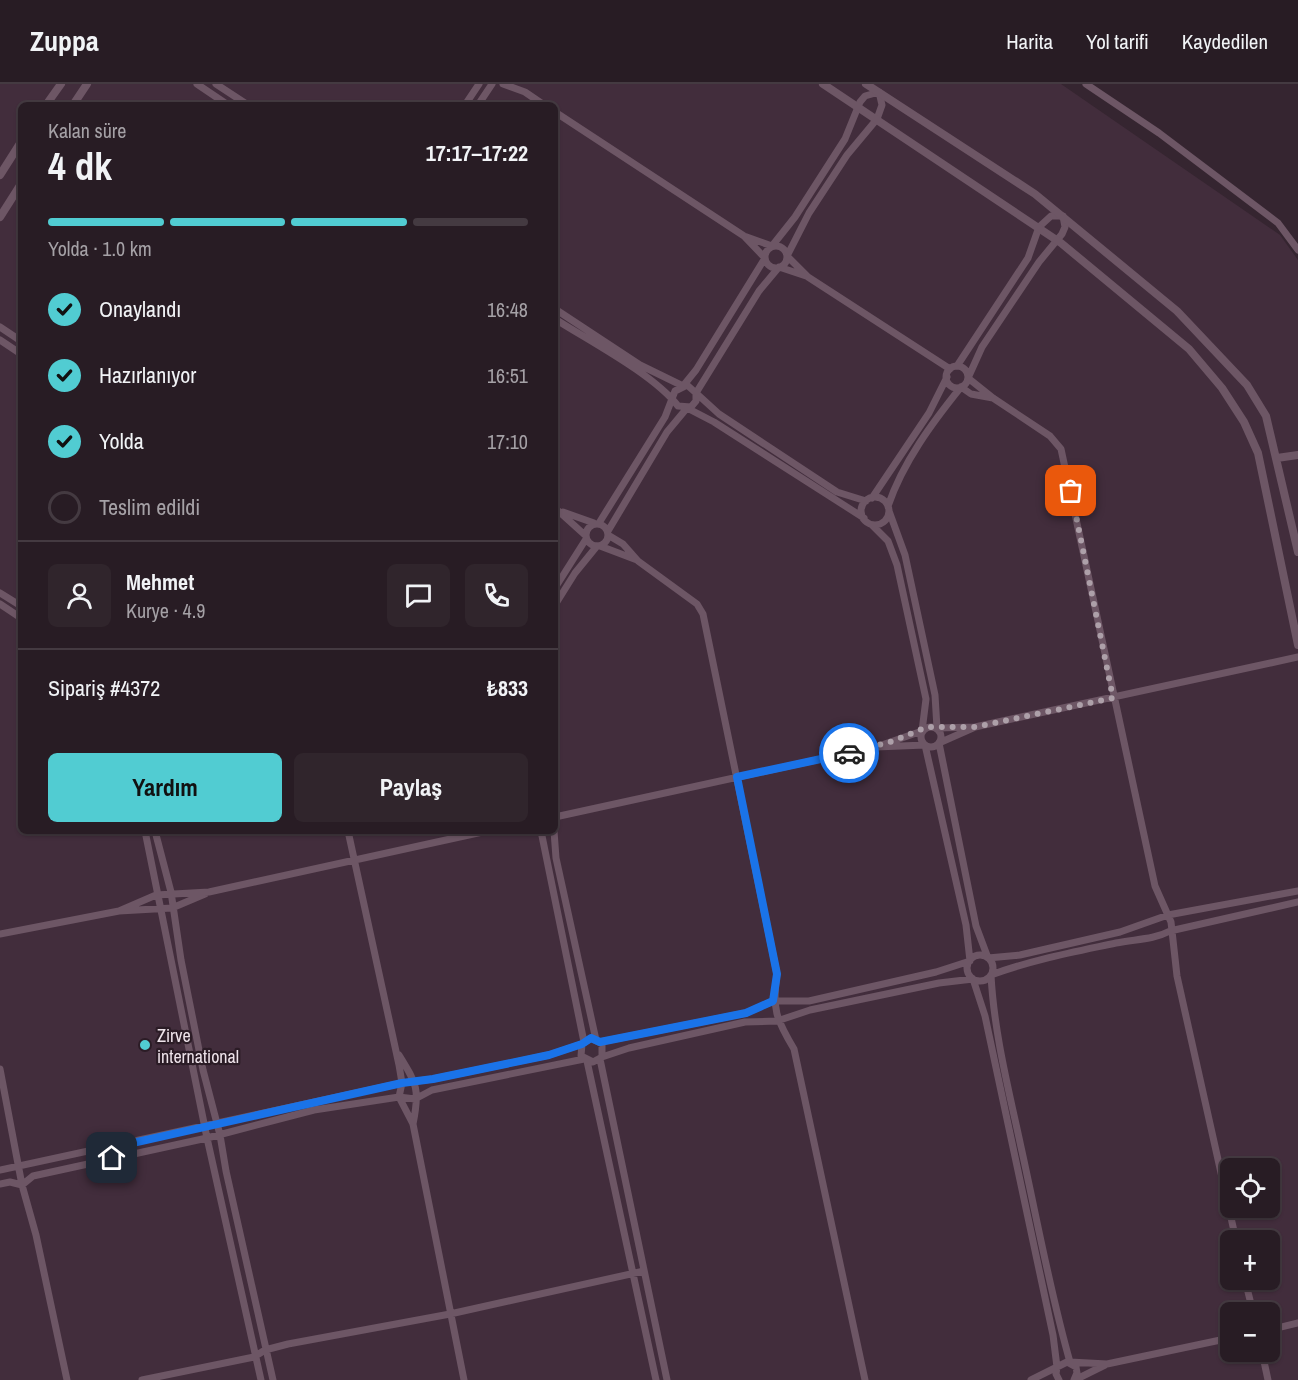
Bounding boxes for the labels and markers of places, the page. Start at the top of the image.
pin [1045,465,1096,516]
place label: Zirve international [157,1023,239,1069]
marker: Zirve international [138,1038,152,1052]
pin [86,1132,137,1183]

